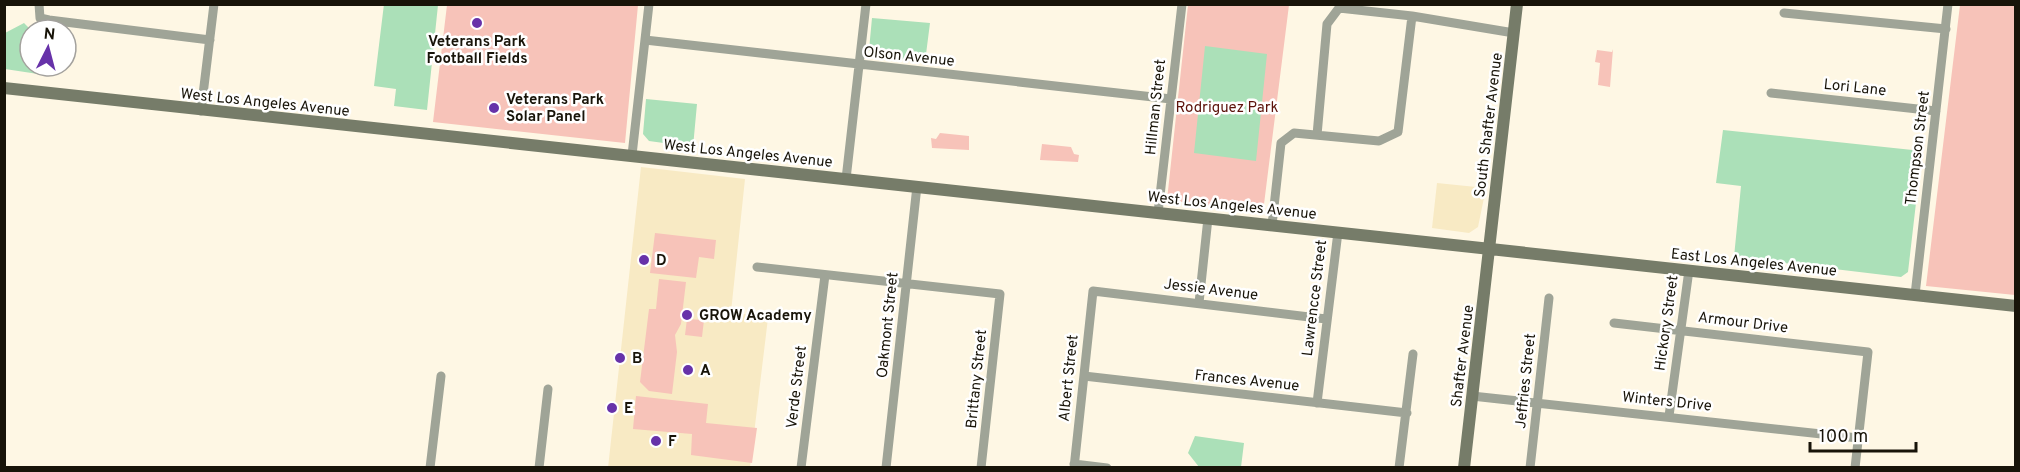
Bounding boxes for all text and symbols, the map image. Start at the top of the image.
marker: Veterans Park Football Fields [470,16,484,30]
north arrow [18,18,78,78]
text: N [43,25,56,46]
place label: Veterans Park Football Fields [426,33,528,69]
street label: Olson Avenue [862,43,955,72]
street label: South Shafter Avenue [1471,52,1508,199]
street label: Hillman Street [1142,58,1171,156]
street label: Lori Lane [1823,76,1887,101]
street label: West Los Angeles Avenue [179,85,350,122]
street label: Thompson Street [1902,90,1935,207]
place label: Veterans Park Solar Panel [506,91,604,127]
park label: Rodriguez Park [1175,99,1279,118]
marker: Veterans Park Solar Panel [487,101,501,115]
street label: West Los Angeles Avenue [662,136,833,173]
street label: West Los Angeles Avenue [1146,188,1317,225]
street label: Lawrencce Street [1299,239,1332,358]
street label: East Los Angeles Avenue [1670,245,1838,282]
place label: D [656,252,667,271]
marker: D [637,253,651,267]
street label: Oakmont Street [873,271,904,379]
street label: Hickory Street [1651,274,1684,372]
street label: Jessie Avenue [1162,275,1259,306]
street label: Shafter Avenue [1448,304,1479,409]
place label: GROW Academy [699,307,812,326]
marker: GROW Academy [680,308,694,322]
street label: Armour Drive [1697,309,1789,338]
street label: Brittany Street [963,329,992,430]
street label: Jeffries Street [1512,333,1541,430]
street label: Albert Street [1055,334,1084,423]
street label: Verde Street [783,345,812,430]
place label: B [632,350,642,369]
marker: B [613,351,627,365]
place label: A [700,362,711,381]
marker: A [681,363,695,377]
street label: Frances Avenue [1194,367,1300,396]
street label: Winters Drive [1621,388,1713,417]
place label: E [624,400,633,419]
marker: E [605,401,619,415]
scale bar [1810,415,1916,453]
text: 100 m [1819,426,1868,449]
place label: F [668,433,677,452]
marker: F [649,434,663,448]

